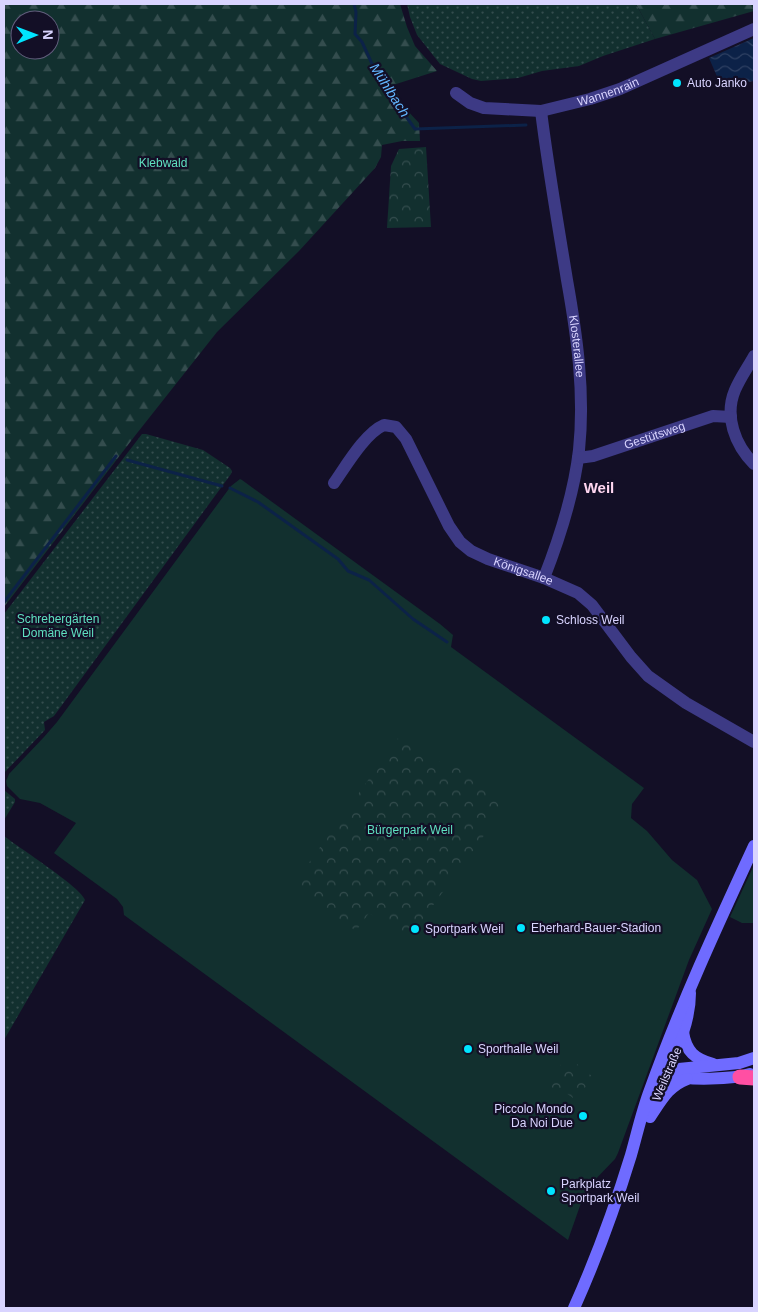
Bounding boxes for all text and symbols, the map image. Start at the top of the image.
north arrow [10,10,60,60]
text: N [40,30,56,40]
water label: Mühlbach [367,60,413,120]
street label: Wannenrain [576,74,641,109]
place label: Auto Janko [687,76,747,90]
marker: Auto Janko [671,77,683,89]
park label: Klebwald [139,156,187,170]
street label: Klosterallee [566,314,587,378]
street label: Gestütsweg [622,419,687,452]
district label: Weil [584,479,614,496]
street label: Königsallee [492,554,556,588]
park label: Schrebergärten Domäne Weil [17,612,99,640]
place label: Schloss Weil [556,613,624,627]
marker: Schloss Weil [540,614,552,626]
park label: Bürgerpark Weil [367,823,453,837]
place label: Eberhard-Bauer-Stadion [531,921,661,935]
place label: Sportpark Weil [425,922,503,936]
marker: Eberhard-Bauer-Stadion [515,922,527,934]
marker: Sportpark Weil [409,923,421,935]
place label: Sporthalle Weil [478,1042,558,1056]
marker: Sporthalle Weil [462,1043,474,1055]
street label: Weilstraße [649,1045,685,1103]
place label: Piccolo Mondo Da Noi Due [494,1102,573,1130]
marker: Piccolo Mondo Da Noi Due [577,1110,589,1122]
place label: Parkplatz Sportpark Weil [561,1177,639,1205]
marker: Parkplatz Sportpark Weil [545,1185,557,1197]

